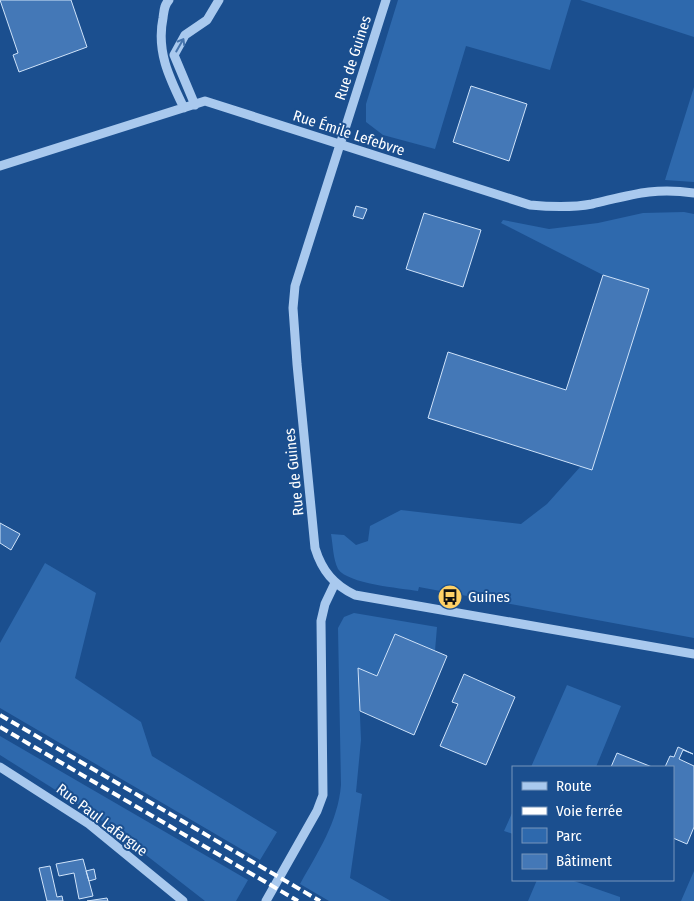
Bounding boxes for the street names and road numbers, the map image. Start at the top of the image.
street label: Rue de Guines [331,13,375,103]
street label: Rue Émile Lefebvre [291,106,407,160]
street label: Rue de Guines [280,427,308,517]
street label: Rue Paul Lafargue [53,780,151,860]

